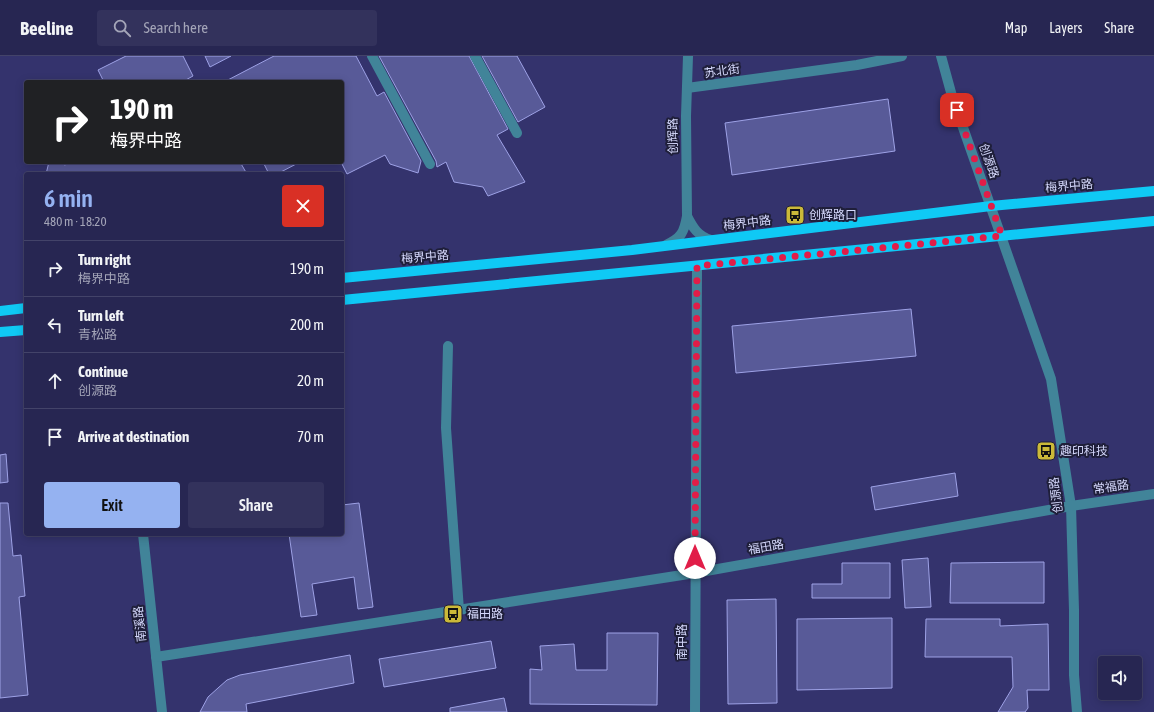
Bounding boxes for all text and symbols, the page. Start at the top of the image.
search box [97,10,377,46]
text: Beeline [20,17,73,39]
icon: search [111,17,133,39]
text: Search here [143,19,208,36]
text: Map [1005,20,1027,36]
text: Layers [1049,20,1082,36]
text: Share [1104,20,1134,36]
street label: 苏北街 [703,62,741,80]
text: 190 m [110,93,173,125]
pin [940,93,974,127]
icon: right [44,96,96,148]
icon: arrive [946,99,968,121]
street label: 创辉路 [666,118,680,154]
text: 梅界中路 [110,130,182,151]
street label: 创源路 [977,142,1001,180]
street label: 梅界中路 [1044,177,1094,195]
text: 6 min [44,185,93,212]
button: close [282,185,324,227]
bus stop icon: 创辉路口 [784,204,806,226]
place label: 创辉路口 [809,208,857,222]
street label: 梅界中路 [722,213,772,233]
text: 480 m · 18:20 [44,214,107,229]
street label: 梅界中路 [400,248,450,266]
text: Turn right [78,251,131,268]
icon: right [44,258,66,280]
text: 190 m [290,260,324,277]
text: 梅界中路 [78,271,130,286]
text: Turn left [78,307,124,324]
icon: left [44,314,66,336]
text: 200 m [290,316,324,333]
text: 青松路 [78,327,117,342]
text: Continue [78,363,128,380]
icon: ahead [44,370,66,392]
text: 20 m [297,372,324,389]
text: 创源路 [78,383,117,398]
icon: arrive [44,426,66,448]
text: Arrive at destination [78,428,189,445]
text: 70 m [297,428,324,445]
bus stop icon: 趣印科技 [1035,440,1057,462]
place label: 趣印科技 [1060,444,1108,458]
street label: 创源路 [1047,476,1065,514]
street label: 常福路 [1092,478,1130,496]
button: Exit [44,482,180,528]
button: Share [188,482,324,528]
position arrow [674,537,716,579]
street label: 福田路 [747,537,785,557]
bus stop icon: 福田路 [442,603,464,625]
street label: 南溪路 [131,605,149,643]
place label: 福田路 [467,607,503,621]
street label: 南中路 [675,624,689,660]
map controls [1098,656,1142,700]
button: sound [1098,656,1142,700]

